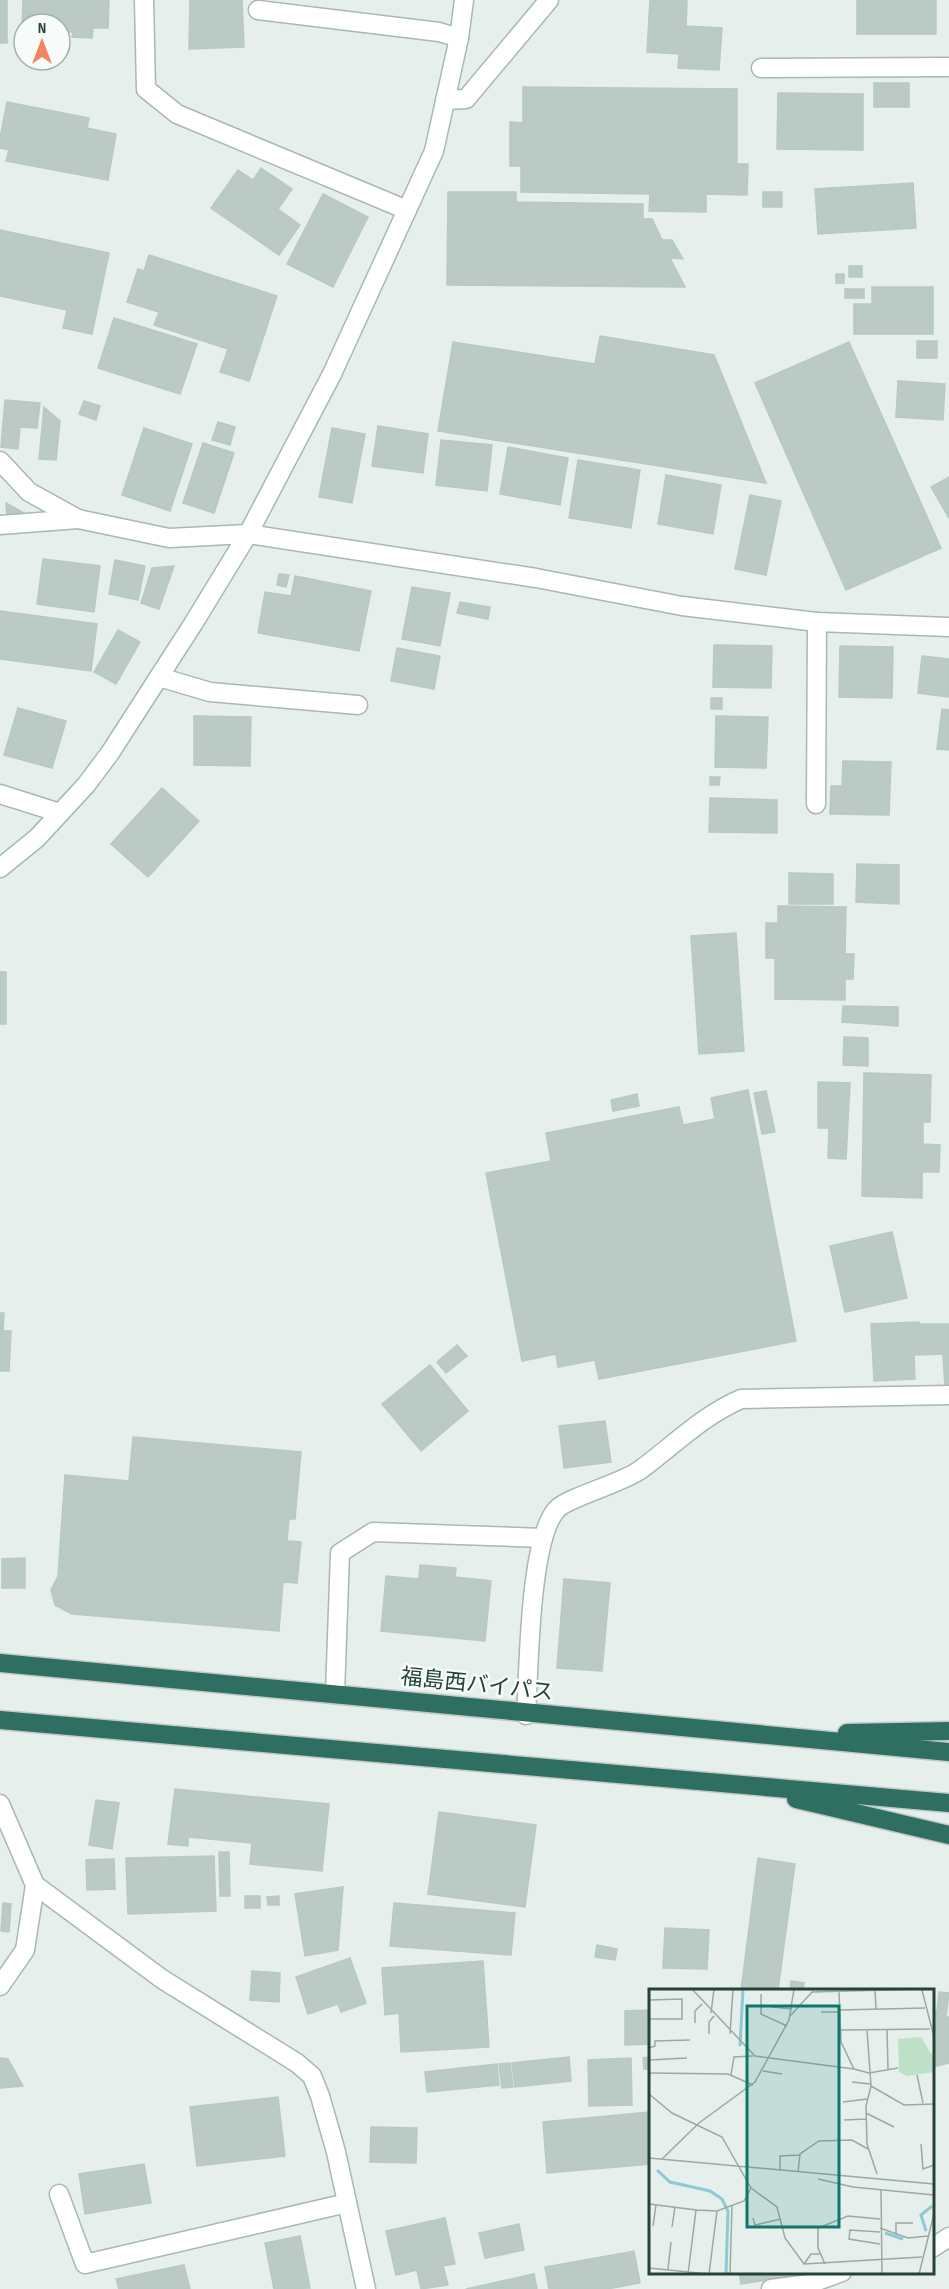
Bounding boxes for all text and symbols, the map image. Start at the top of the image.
north arrow [12,12,72,72]
text: N [38,19,46,38]
street label: 福島西バイパス [399,1664,555,1706]
inset map [649,1989,934,2274]

